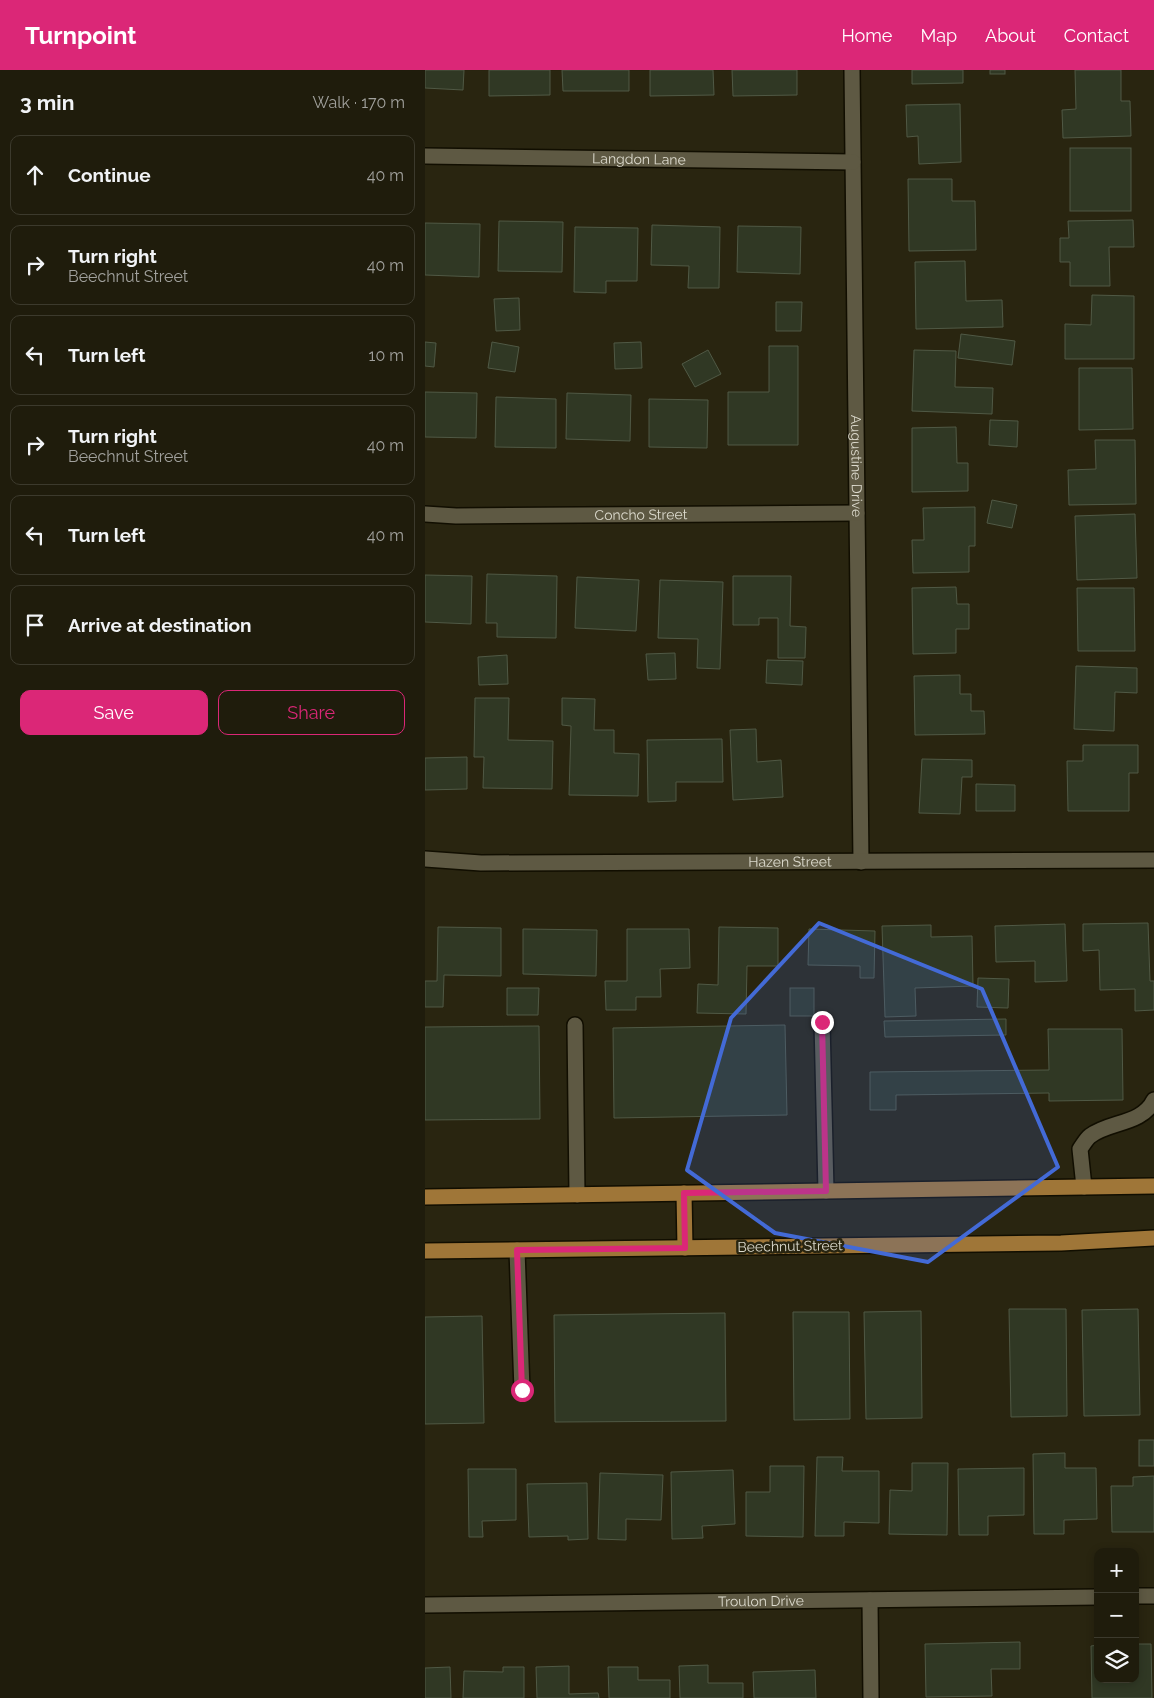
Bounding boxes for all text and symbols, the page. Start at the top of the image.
text: Turnpoint [25,21,137,50]
text: Home [841,25,892,46]
text: Map [920,25,957,46]
text: About [985,25,1036,46]
text: Contact [1064,25,1129,46]
text: 3 min [20,90,74,115]
text: Walk · 170 m [313,93,405,112]
street label: Langdon Lane [592,150,686,168]
icon: ahead [21,161,49,189]
text: Continue [68,164,151,186]
text: 40 m [367,166,404,185]
text: Turn right [68,245,157,267]
icon: right [21,251,49,279]
text: 40 m [367,256,404,275]
text: Beechnut Street [68,267,188,286]
icon: left [21,341,49,369]
text: Turn left [68,344,145,366]
text: 10 m [369,346,404,365]
street label: Augustine Drive [848,415,865,517]
text: Turn right [68,425,157,447]
icon: right [21,431,49,459]
text: 40 m [367,436,404,455]
text: Beechnut Street [68,447,188,466]
street label: Concho Street [594,506,688,523]
icon: left [21,521,49,549]
text: Turn left [68,524,145,546]
text: 40 m [367,526,404,545]
icon: arrive [21,611,49,639]
text: Arrive at destination [68,614,252,636]
button: Save [20,690,208,735]
button: Share [218,690,405,735]
street label: Hazen Street [748,853,832,870]
route end [811,1011,834,1034]
street label: Beechnut Street [737,1237,843,1255]
route start [511,1379,534,1402]
map controls [1094,1548,1139,1683]
button: + [1094,1548,1139,1593]
street label: Troulon Drive [718,1592,804,1610]
button: − [1094,1593,1139,1638]
button: layers [1094,1638,1139,1683]

